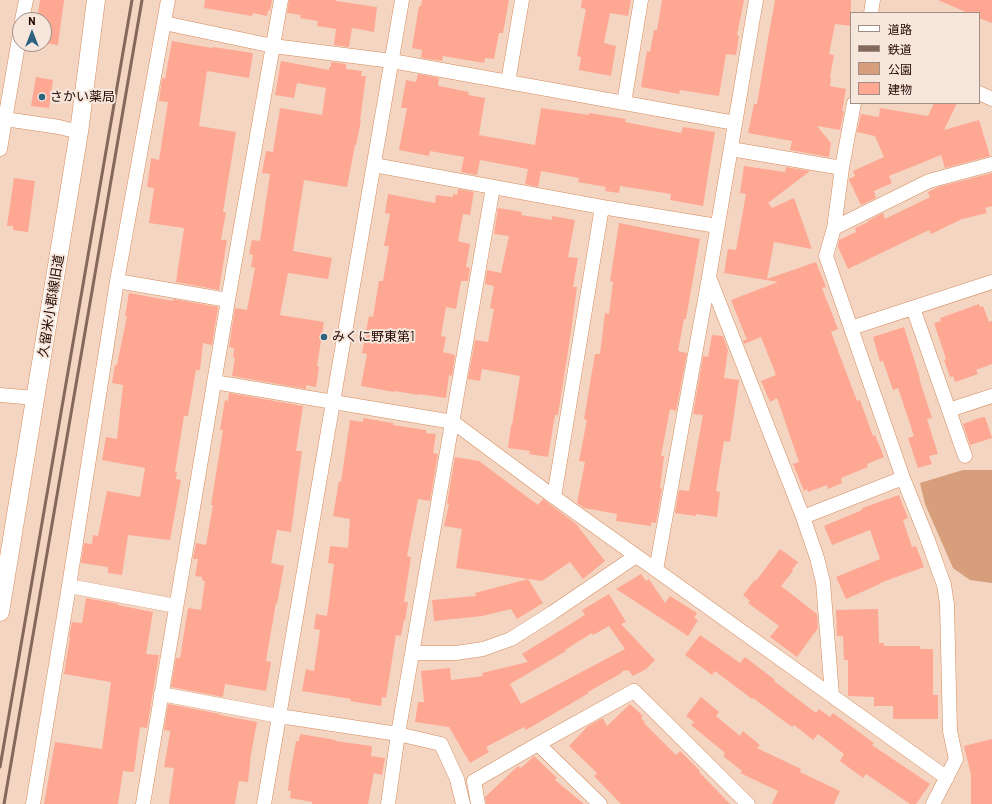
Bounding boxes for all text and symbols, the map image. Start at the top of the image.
north arrow [12,12,52,52]
legend [850,12,980,104]
text: N [28,14,36,27]
text: 道路 [888,22,912,36]
text: 鉄道 [888,42,912,56]
text: 公園 [888,62,912,76]
text: 建物 [888,82,912,96]
place label: さかい薬局 [50,89,115,105]
marker: さかい薬局 [37,92,47,102]
street label: 久留米小郡線旧道 [35,253,67,359]
place label: みくに野東第1 [332,329,415,345]
marker: みくに野東第1 [319,332,329,342]

